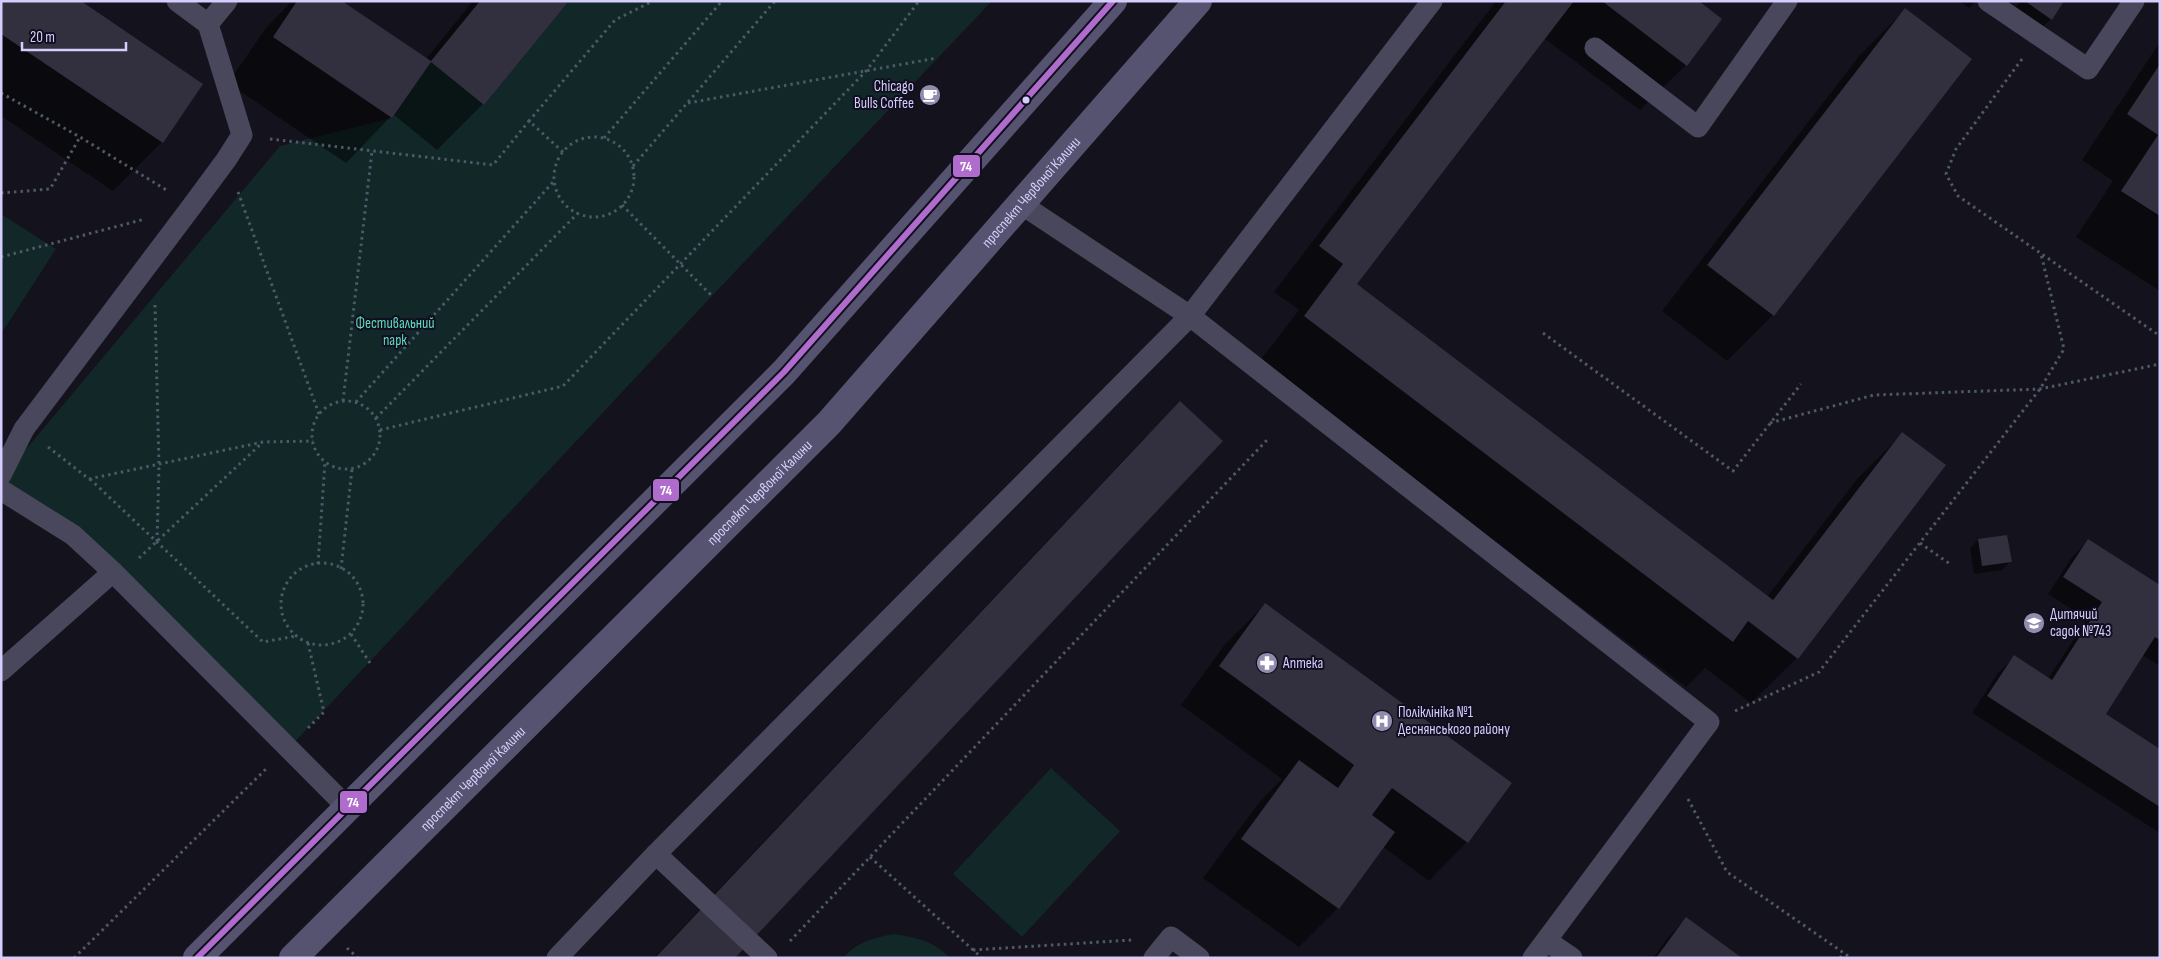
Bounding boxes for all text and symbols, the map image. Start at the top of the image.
scale bar [22,20,126,52]
text: 20 m [30,28,55,47]
place label: Chicago Bulls Coffee [854,77,914,113]
cafe icon: Chicago Bulls Coffee [918,83,942,107]
unlabelled marker [1021,95,1031,105]
street label: проспект Червоної Калини [978,133,1085,252]
line badge: 74 [952,154,981,178]
text: 74 [960,158,972,175]
park label: Фестивальний парк [355,314,435,350]
street label: проспект Червоної Калини [703,436,816,549]
line badge: 74 [652,478,680,502]
text: 74 [660,482,672,499]
place label: Дитячий садок №743 [2050,605,2111,641]
school or university icon: Дитячий садок №743 [2022,611,2046,635]
pharmacy icon: Аптека [1255,651,1279,675]
place label: Аптека [1282,654,1323,673]
place label: Поліклініка №1 Деснянського району [1398,703,1510,739]
hospital icon: Поліклініка №1 Деснянського району [1370,709,1394,733]
street label: проспект Червоної Калини [416,722,530,836]
line badge: 74 [339,790,368,814]
text: 74 [347,794,359,811]

